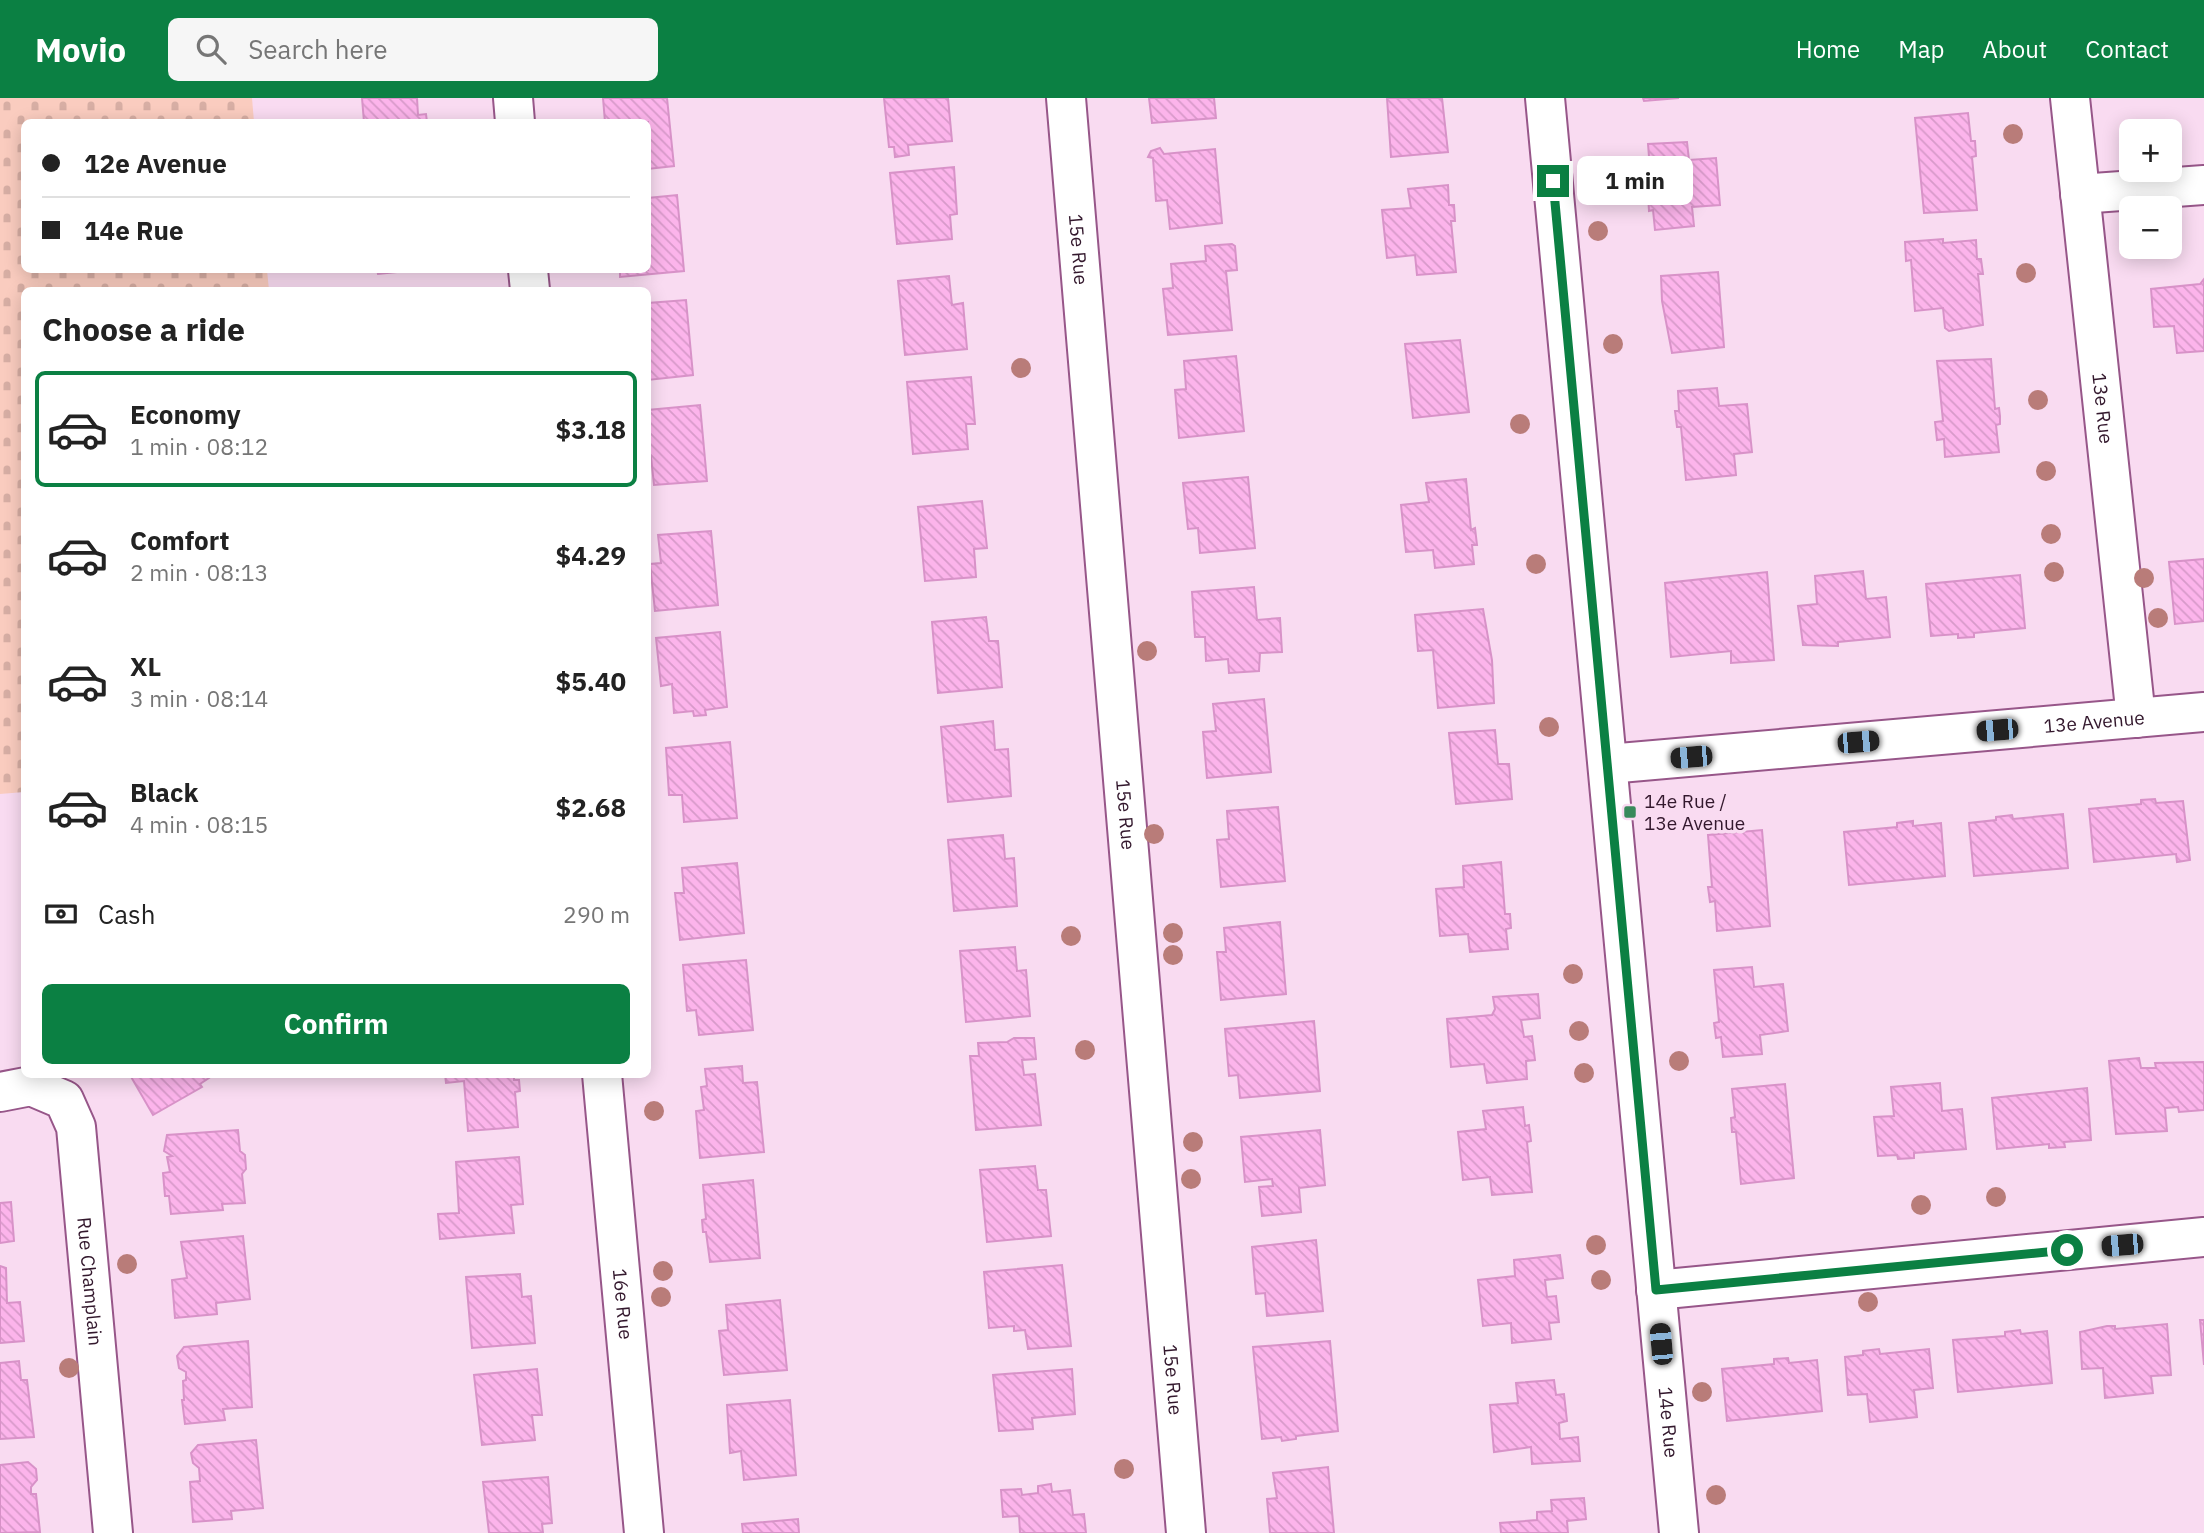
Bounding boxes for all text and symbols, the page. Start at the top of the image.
search box [168,18,658,81]
text: Movio [35,28,126,71]
icon: search [192,30,230,68]
text: Search here [248,32,388,66]
text: Home [1796,33,1860,65]
text: Map [1898,33,1944,65]
text: About [1982,33,2047,65]
text: Contact [2085,33,2169,65]
map controls [2119,119,2182,259]
button: + [2119,119,2182,182]
text: 12e Avenue [84,146,227,180]
callout: 1 min [1578,156,1693,206]
route end [1537,165,1569,197]
text: 1 min [1605,165,1665,195]
button: − [2119,196,2182,259]
text: 14e Rue [84,213,184,247]
street label: 15e Rue [1064,213,1094,286]
text: Choose a ride [42,308,245,350]
street label: 13e Rue [2087,372,2119,445]
text: Economy [130,397,241,431]
icon: car [46,398,109,461]
text: $3.18 [556,412,626,446]
text: 1 min · 08:12 [130,431,268,461]
text: Comfort [130,523,229,557]
icon: car [46,524,109,587]
text: $4.29 [556,538,626,572]
text: 2 min · 08:13 [130,557,268,587]
text: XL [130,649,161,683]
icon: car [46,650,109,713]
text: $5.40 [556,664,626,698]
text: 3 min · 08:14 [130,683,268,713]
street label: 13e Avenue [2043,705,2146,738]
car [1976,718,2019,742]
car [1837,730,1880,754]
car [1670,745,1713,769]
text: Black [130,775,198,809]
icon: car [46,776,109,839]
street label: 15e Rue [1111,778,1141,851]
place label: 14e Rue / 13e Avenue [1644,789,1745,835]
text: $2.68 [556,790,626,824]
marker: 14e Rue / 13e Avenue [1622,804,1638,820]
text: 4 min · 08:15 [130,809,268,839]
icon: cash [42,895,80,933]
text: Cash [98,897,155,931]
text: 290 m [563,899,630,929]
button: Confirm [42,984,630,1064]
street label: Rue Champlain [72,1216,108,1347]
car [2101,1233,2144,1257]
route start [2051,1234,2083,1266]
street label: 16e Rue [608,1268,638,1341]
car [1649,1322,1674,1366]
street label: 15e Rue [1158,1343,1188,1416]
street label: 14e Rue [1653,1386,1684,1459]

